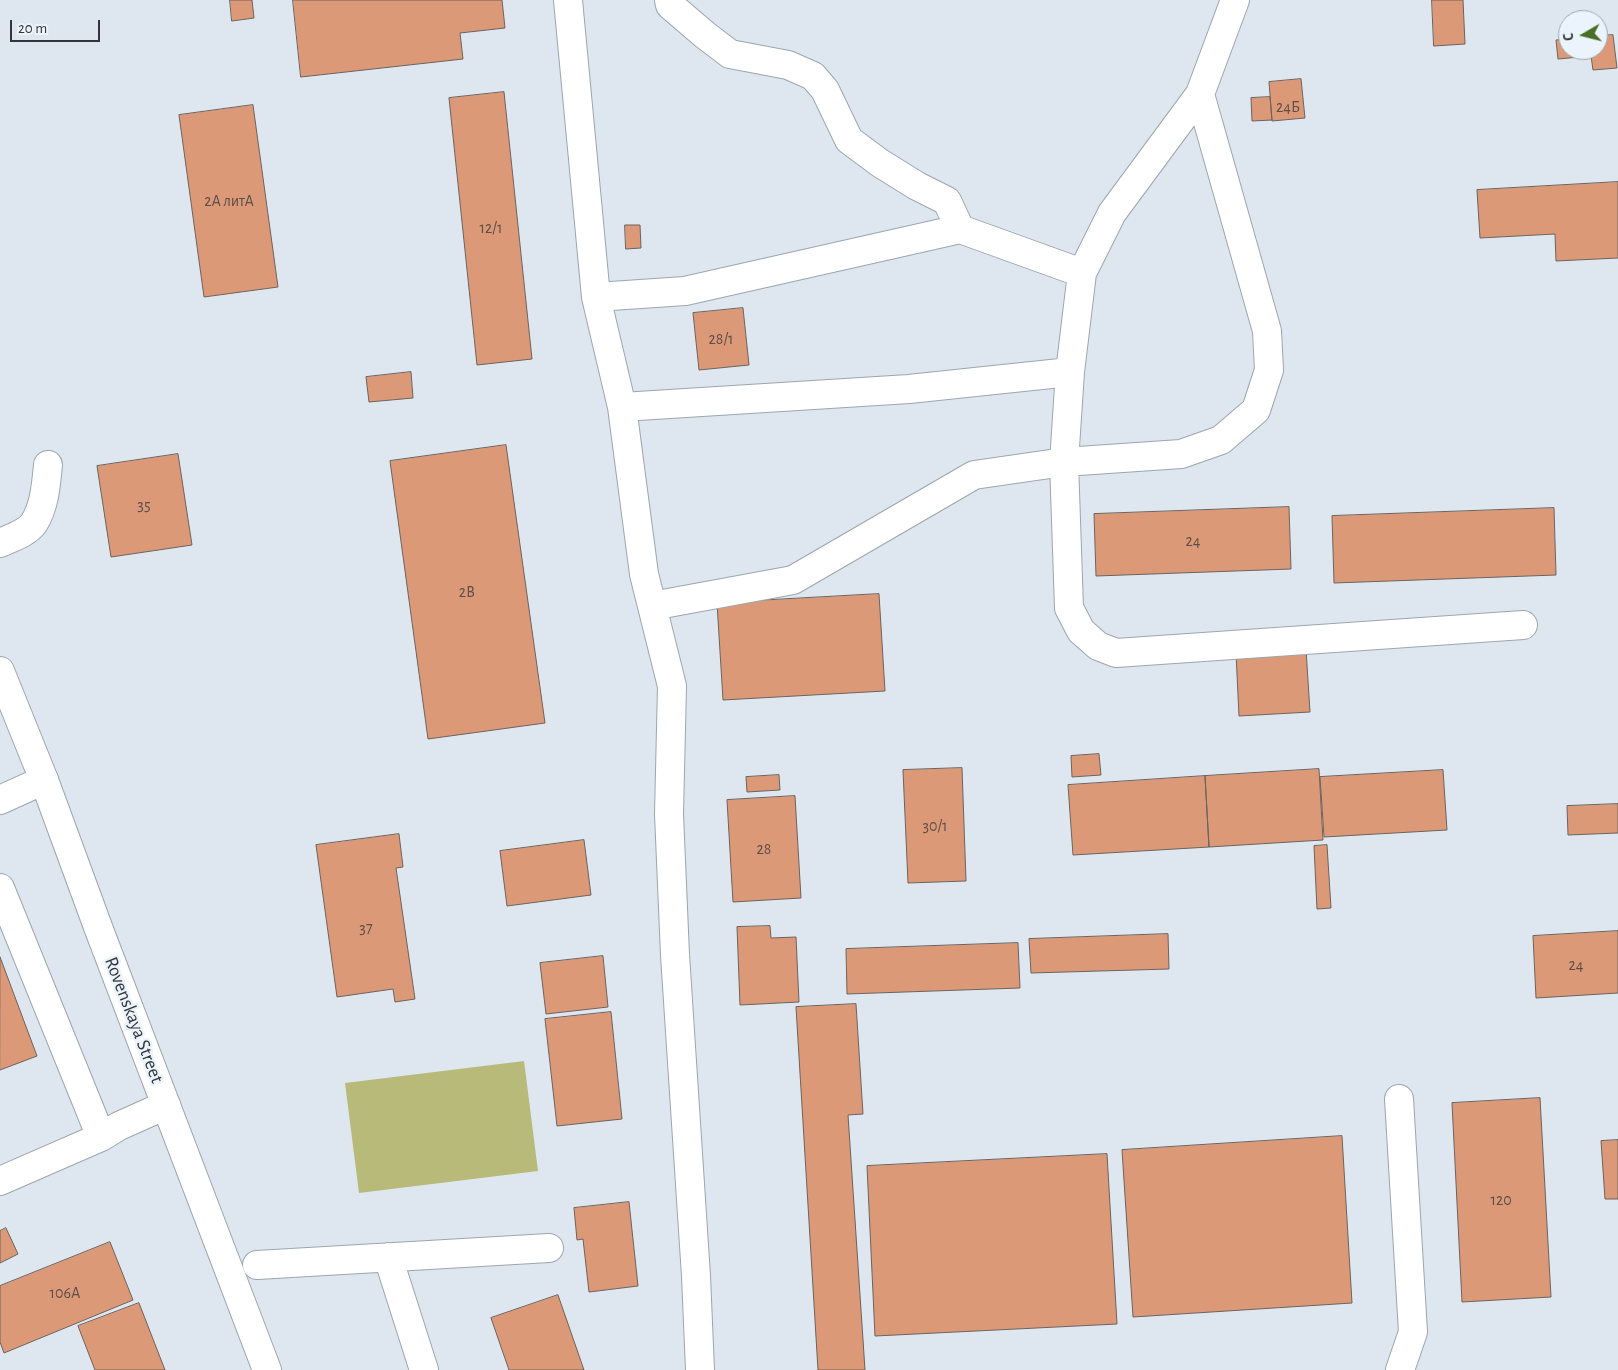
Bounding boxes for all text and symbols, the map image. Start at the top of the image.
scale bar [12,10,102,42]
north arrow [1558,10,1608,60]
text: 20 m [18,21,47,36]
text: С [1562,32,1577,42]
house number: 24Б [1276,97,1300,117]
house number: 2А литА [204,191,254,211]
house number: 12/1 [480,218,502,238]
house number: 28/1 [709,329,733,349]
house number: 35 [137,495,151,515]
house number: 24 [1186,531,1200,551]
house number: 2В [459,582,475,602]
house number: 30/1 [922,816,948,836]
house number: 28 [757,839,771,859]
house number: 37 [359,918,373,938]
street label: Rovenskaya Street [99,954,169,1086]
house number: 24 [1569,955,1583,975]
house number: 120 [1490,1190,1512,1210]
house number: 106А [50,1283,80,1303]

